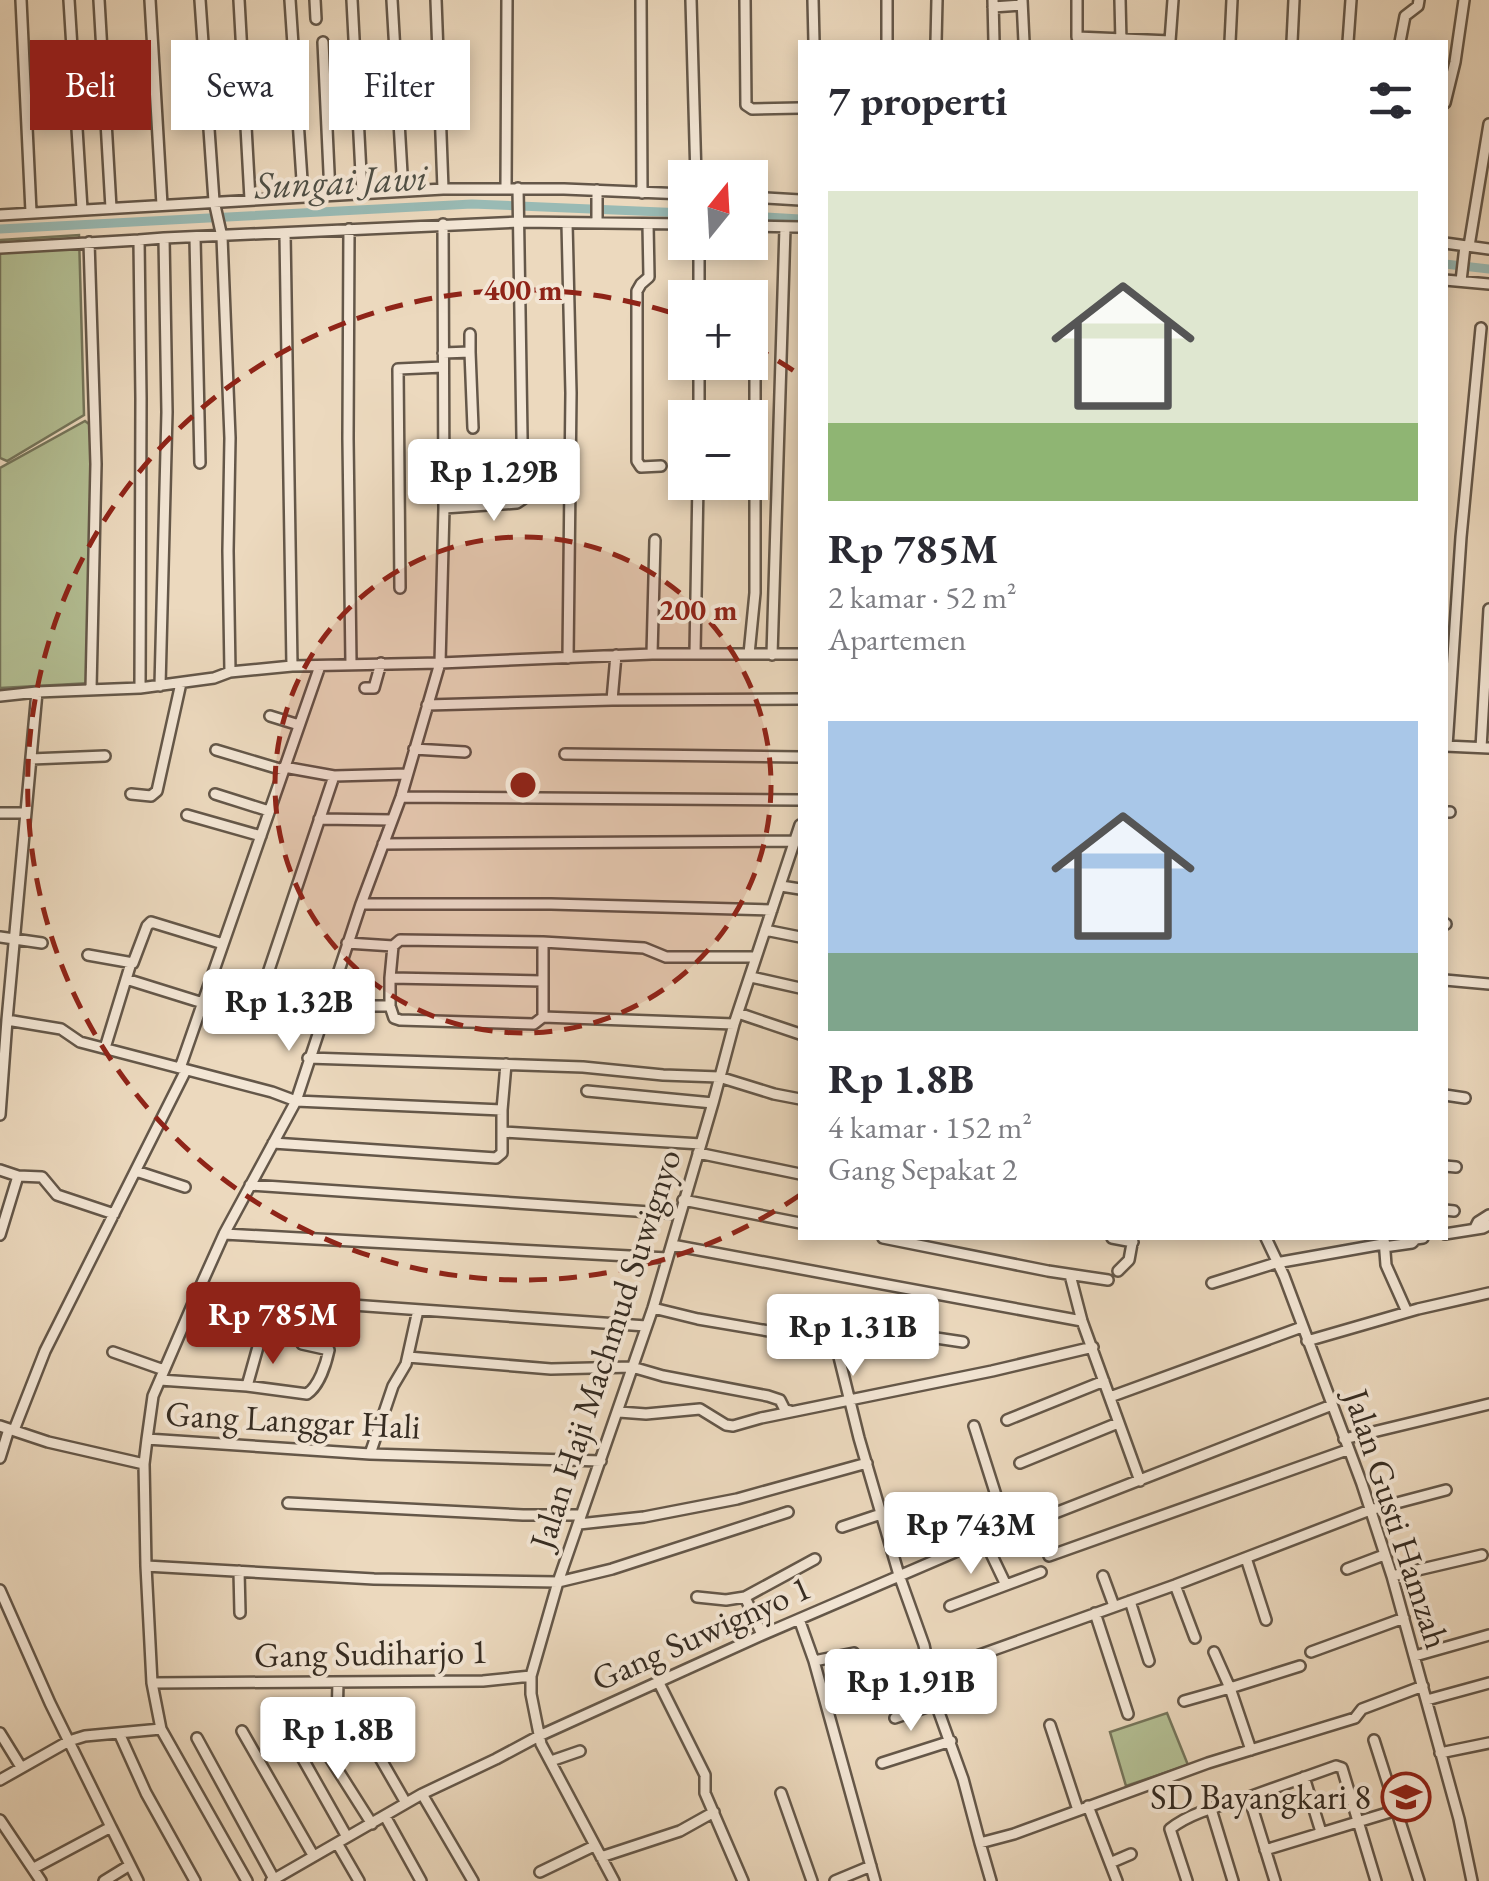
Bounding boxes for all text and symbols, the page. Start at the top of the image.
chip: Beli [30,40,151,130]
chip: Sewa [171,40,309,130]
chip: Filter [329,40,470,130]
text: 7 properti [828,73,1008,128]
icon: filters [1363,73,1418,128]
water label: Sungai Jawi [252,151,430,210]
north arrow [668,160,768,260]
map controls [668,160,768,500]
icon: home [1033,256,1213,436]
text: 400 m [484,270,562,309]
button: + [668,280,768,380]
button: − [668,400,768,500]
pin: Rp 1.29B [391,439,597,524]
text: Rp 1.29B [430,450,558,492]
text: Rp 785M [828,521,998,576]
text: 2 kamar · 52 m² [828,576,1017,618]
text: 200 m [659,590,737,629]
text: Apartemen [828,618,966,660]
centre of rings [505,767,541,803]
icon: home [1033,786,1213,966]
pin: Rp 1.32B [186,969,392,1054]
text: Rp 1.32B [225,980,353,1022]
text: Rp 1.8B [828,1051,974,1106]
text: 4 kamar · 152 m² [828,1106,1032,1148]
street label: Jalan Haji Machmud Suwignyo [518,1143,691,1557]
text: Gang Sepakat 2 [828,1148,1017,1190]
pin: Rp 785M [181,1282,365,1367]
text: Rp 785M [208,1293,338,1335]
pin: Rp 1.31B [750,1294,956,1379]
text: Rp 1.31B [789,1305,917,1347]
street label: Jalan Gusti Hamzah [1333,1381,1461,1654]
street label: Gang Langgar Hali [164,1390,422,1449]
pin: Rp 743M [879,1492,1063,1577]
text: Rp 743M [906,1503,1036,1545]
street label: Gang Suwignyo 1 [584,1564,817,1701]
street label: Gang Sudiharjo 1 [254,1628,488,1677]
pin: Rp 1.91B [808,1649,1014,1734]
text: Rp 1.91B [847,1660,975,1702]
pin: Rp 1.8B [246,1697,430,1782]
text: Rp 1.8B [282,1708,394,1750]
school or university icon: SD Bayangkari 8 [1380,1771,1432,1823]
place label: SD Bayangkari 8 [1150,1774,1371,1819]

